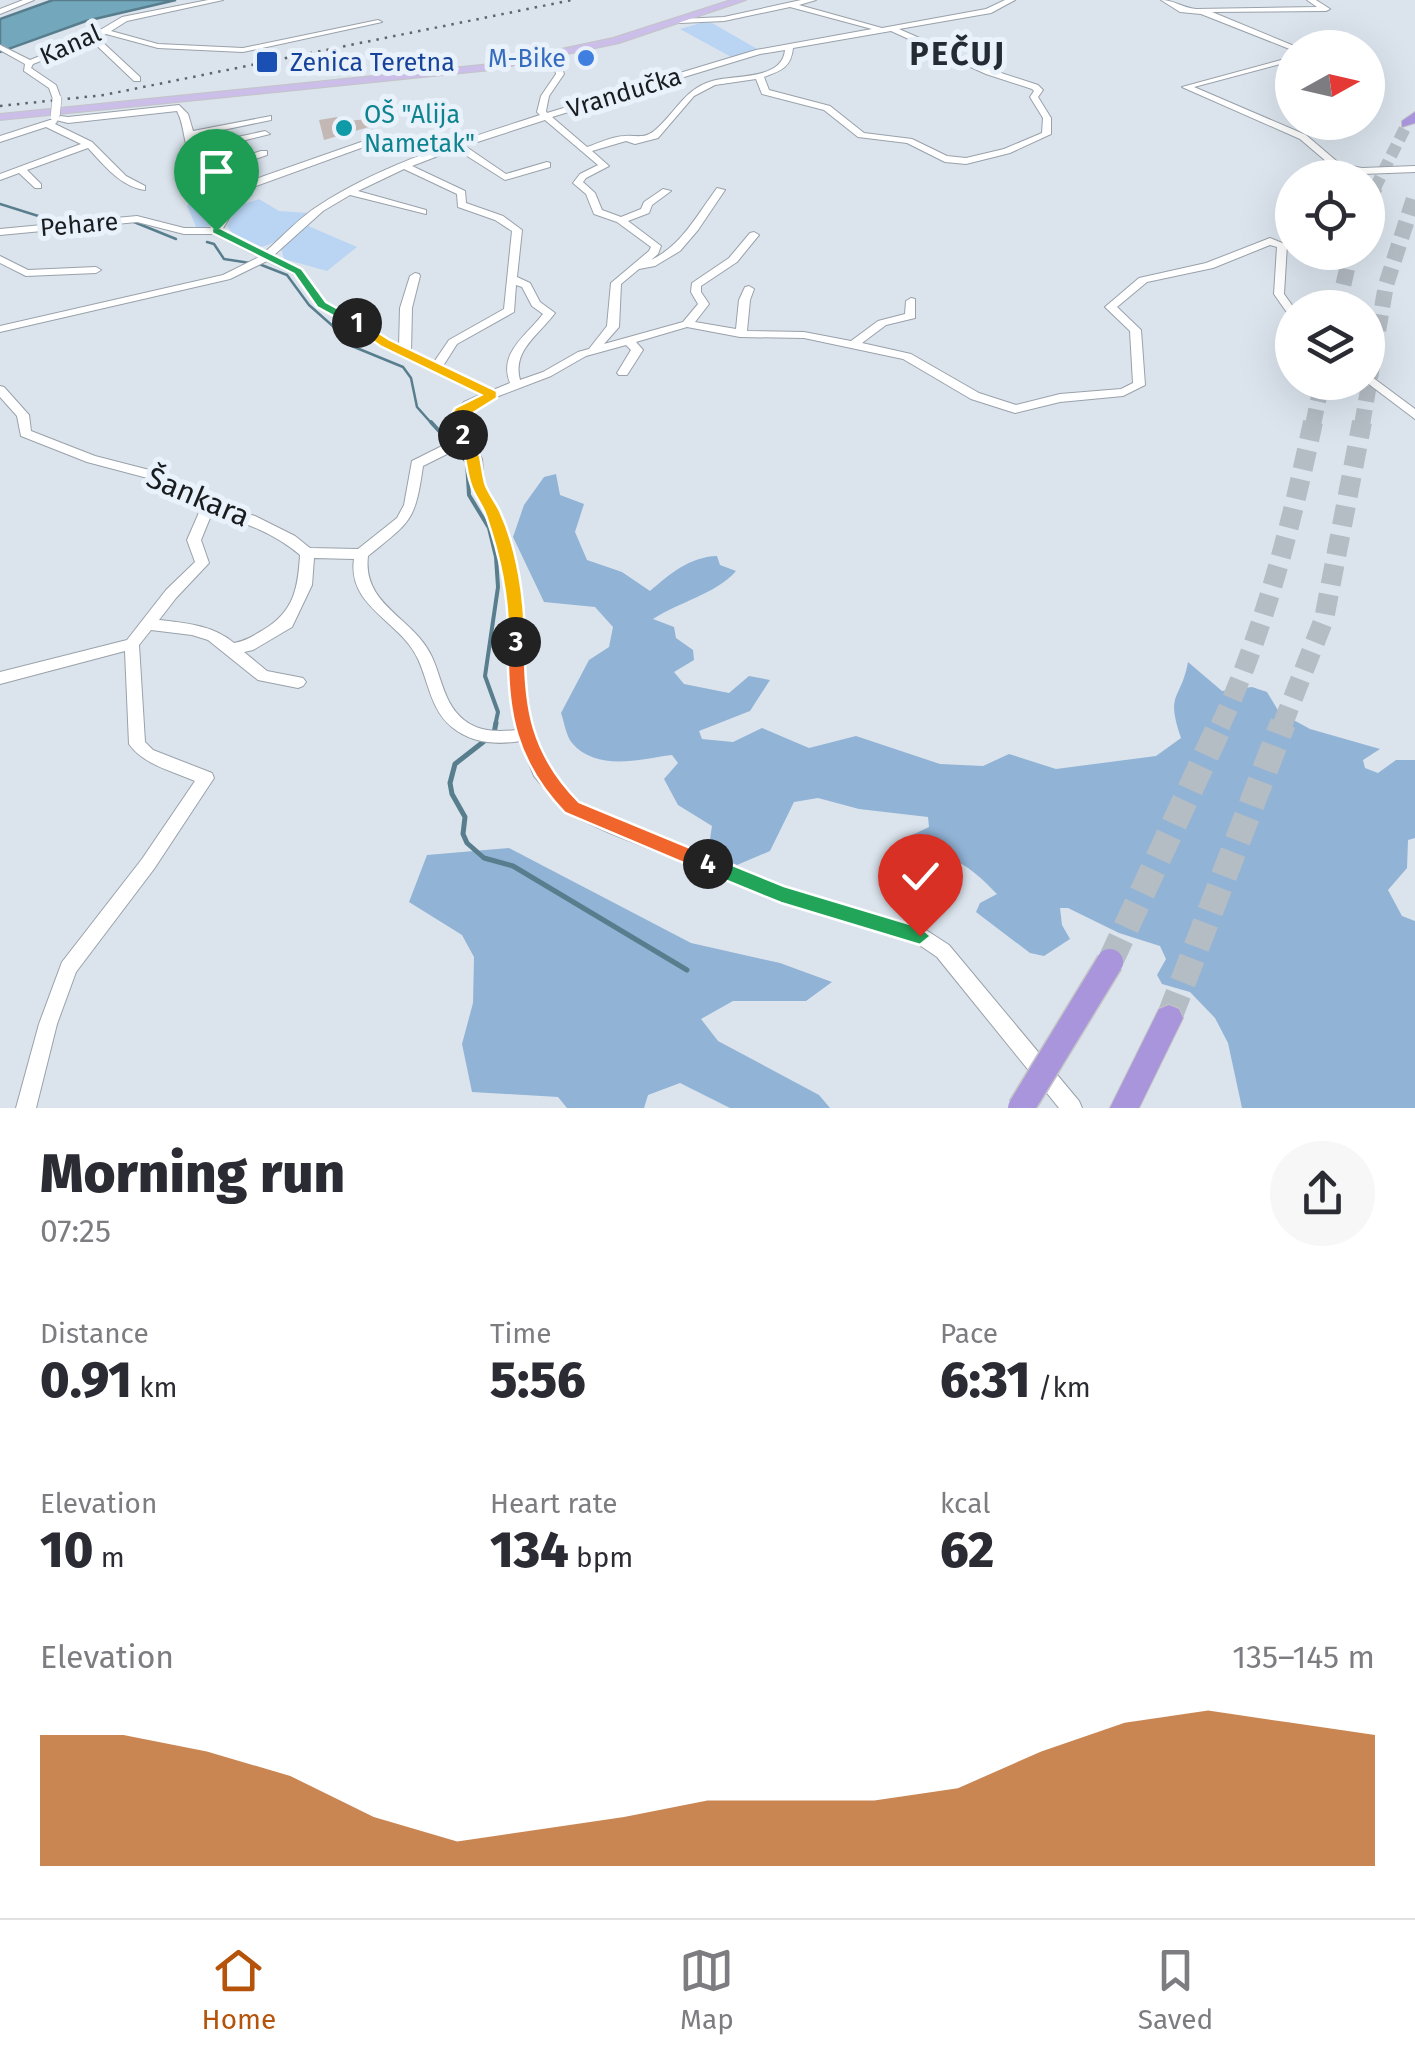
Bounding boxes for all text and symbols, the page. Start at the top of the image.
street label: Kanal [35,18,106,72]
north arrow [1275,30,1385,140]
map controls [1275,30,1385,400]
district label: PEČUJ [910,34,1006,73]
place label: M-Bike [488,44,566,74]
marker: M-Bike [575,47,597,69]
place label: Zenica Teretna [290,48,455,78]
marker: Zenica Teretna [254,49,280,75]
street label: Vrandučka [563,61,685,125]
place label: OŠ "Alija Nametak" [364,98,475,159]
marker: OŠ "Alija Nametak" [333,117,355,139]
pin [174,129,259,232]
icon: arrive [189,144,244,199]
button: locate [1275,160,1385,270]
street label: Pehare [39,207,119,243]
button: layers [1275,290,1385,400]
pin: 1 [332,298,382,348]
text: 1 [351,306,364,339]
pin: 2 [438,410,488,460]
text: 2 [456,418,470,451]
street label: Šankara [141,459,255,535]
pin: 3 [491,617,541,667]
text: 3 [509,625,523,658]
pin [878,834,963,937]
pin: 4 [683,839,733,889]
text: 4 [700,847,716,880]
icon: check [893,849,948,904]
text: Morning run [40,1141,345,1207]
button: share [1270,1141,1375,1246]
text: 07:25 [40,1212,111,1250]
text: Distance [40,1317,149,1350]
text: Time [490,1317,552,1350]
text: Pace [940,1317,998,1350]
text: 0.91 [40,1350,132,1410]
text: 5:56 [490,1350,586,1410]
text: 6:31 [940,1350,1030,1410]
text: km [132,1371,178,1404]
text: /km [1030,1371,1091,1404]
text: Elevation [40,1487,157,1520]
text: Heart rate [490,1487,618,1520]
text: kcal [940,1487,990,1520]
text: 10 [40,1520,93,1580]
text: 134 [490,1520,569,1580]
text: 62 [940,1520,994,1580]
text: m [93,1541,125,1574]
text: bpm [569,1541,633,1574]
text: Elevation [40,1638,174,1676]
text: 135–145 m [1232,1638,1375,1676]
tab: Home [202,1943,276,2036]
tab: Map [679,1943,734,2036]
tab: Saved [1138,1943,1213,2036]

